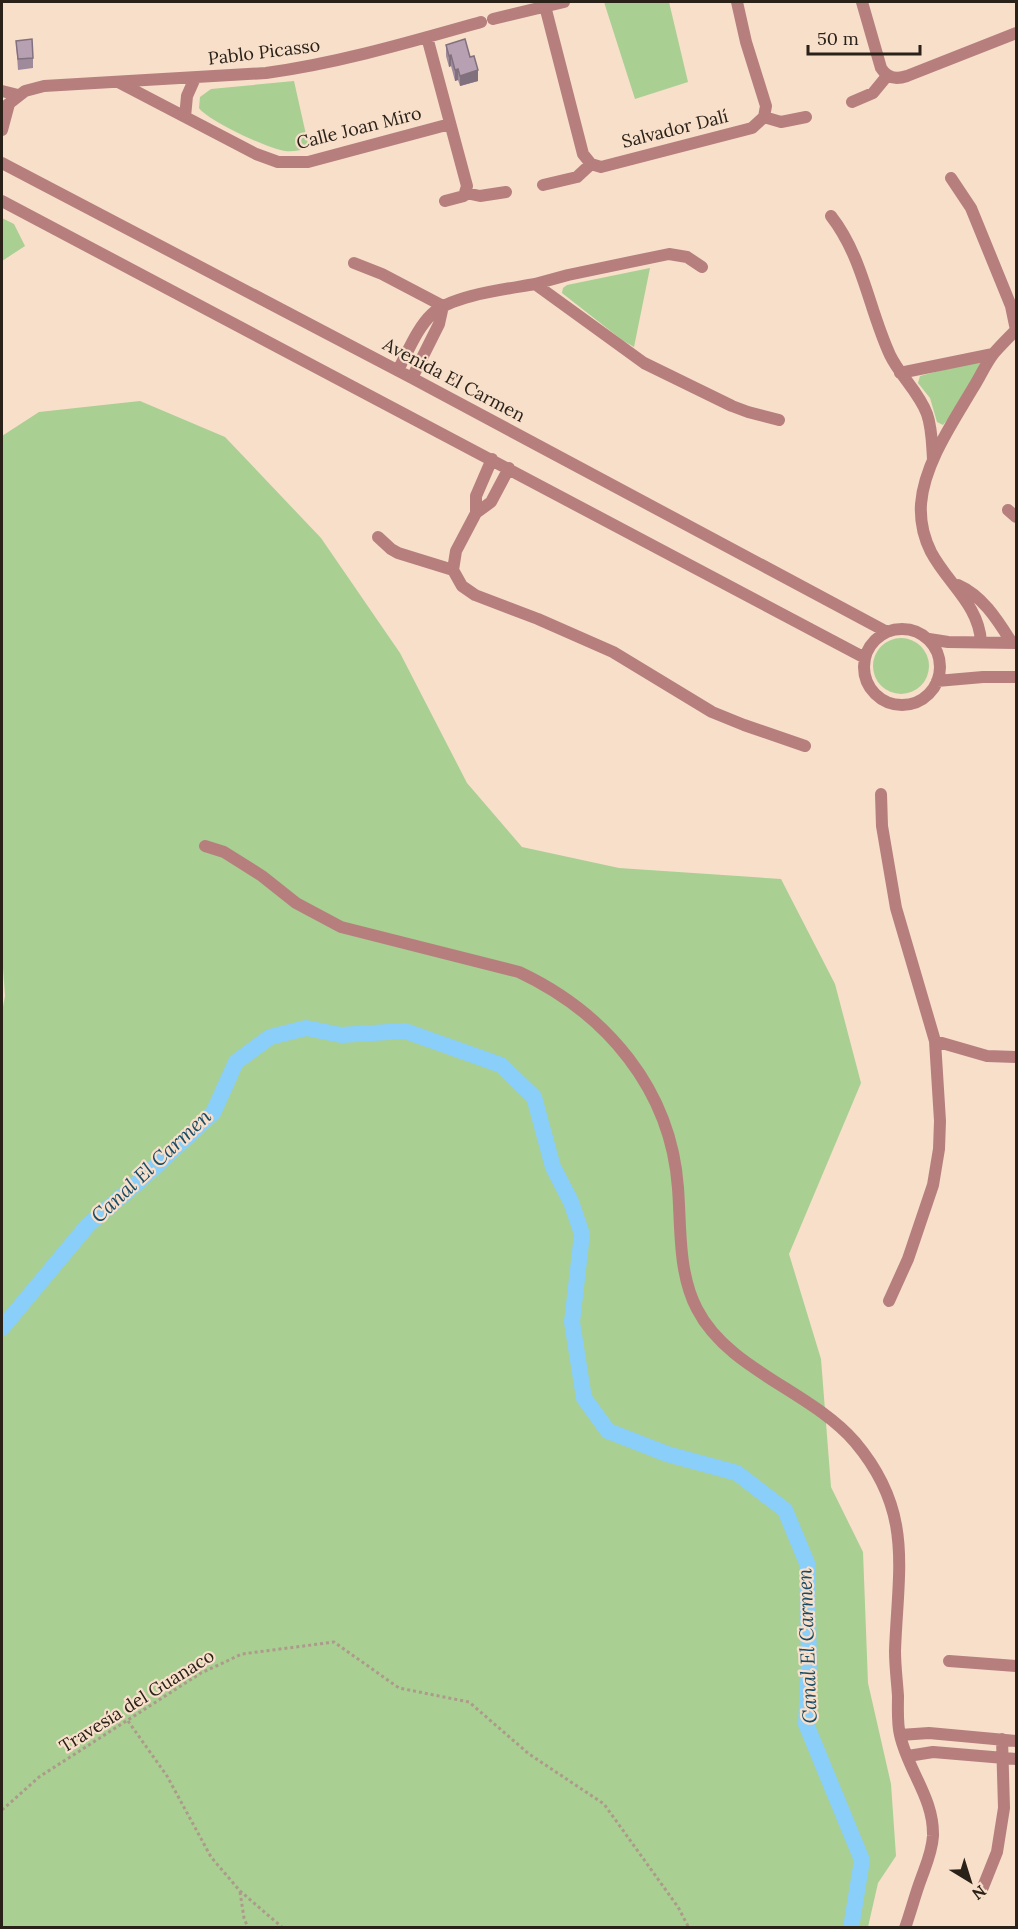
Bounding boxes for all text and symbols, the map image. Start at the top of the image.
scale bar [808,18,920,56]
text: 50 m [817,27,859,50]
street label: Pablo Picasso [207,33,321,70]
street label: Calle Joan Miro [294,101,424,154]
street label: Salvador Dalí [619,104,730,153]
street label: Avenida El Carmen [378,332,529,427]
water label: Canal El Carmen [85,1103,216,1228]
water label: Canal El Carmen [791,1567,822,1724]
street label: Travesía del Guanaco [55,1644,218,1758]
north arrow [940,1851,1000,1911]
text: N [968,1881,990,1905]

